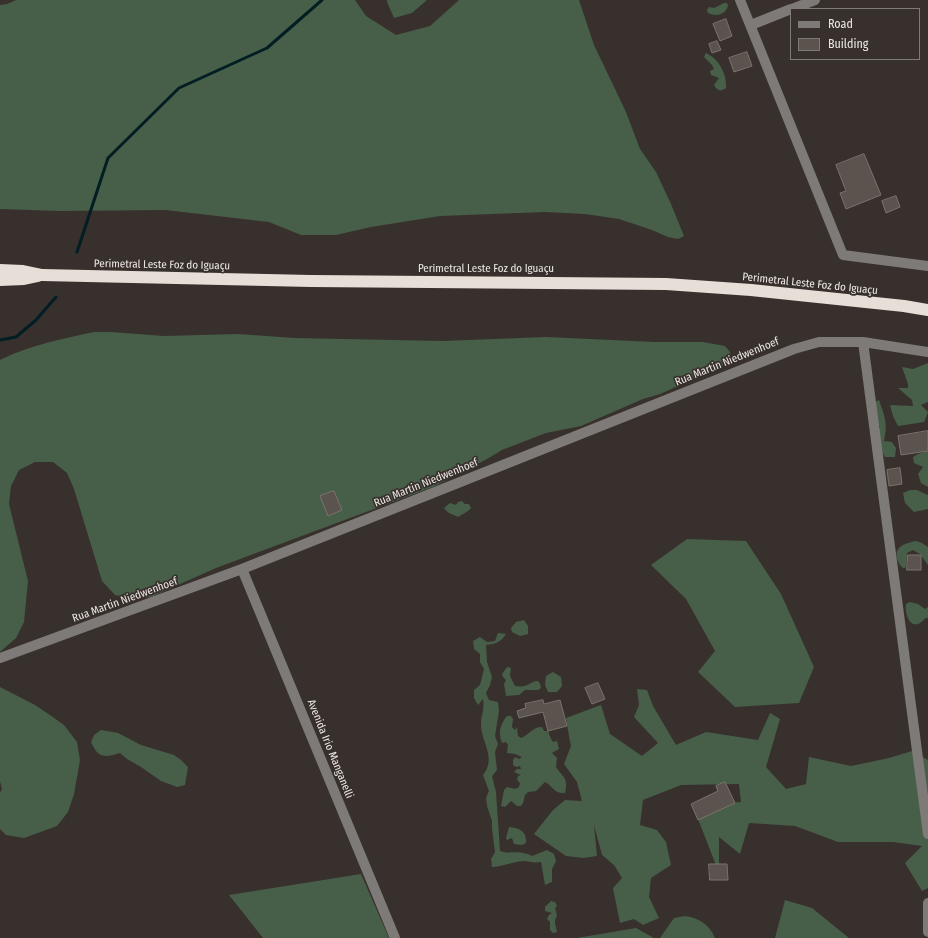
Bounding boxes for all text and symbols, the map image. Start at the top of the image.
legend [790,8,920,60]
text: Road [828,17,853,31]
text: Building [828,37,868,51]
street label: Perimetral Leste Foz do Iguaçu [94,257,230,273]
street label: Perimetral Leste Foz do Iguaçu [418,262,554,276]
street label: Perimetral Leste Foz do Iguaçu [742,270,878,298]
street label: Rua Martin Niedwenhoef [673,335,781,389]
street label: Rua Martin Niedwenhoef [372,456,480,510]
street label: Rua Martin Niedwenhoef [71,575,179,625]
street label: Avenida Irio Manganelli [304,698,356,800]

